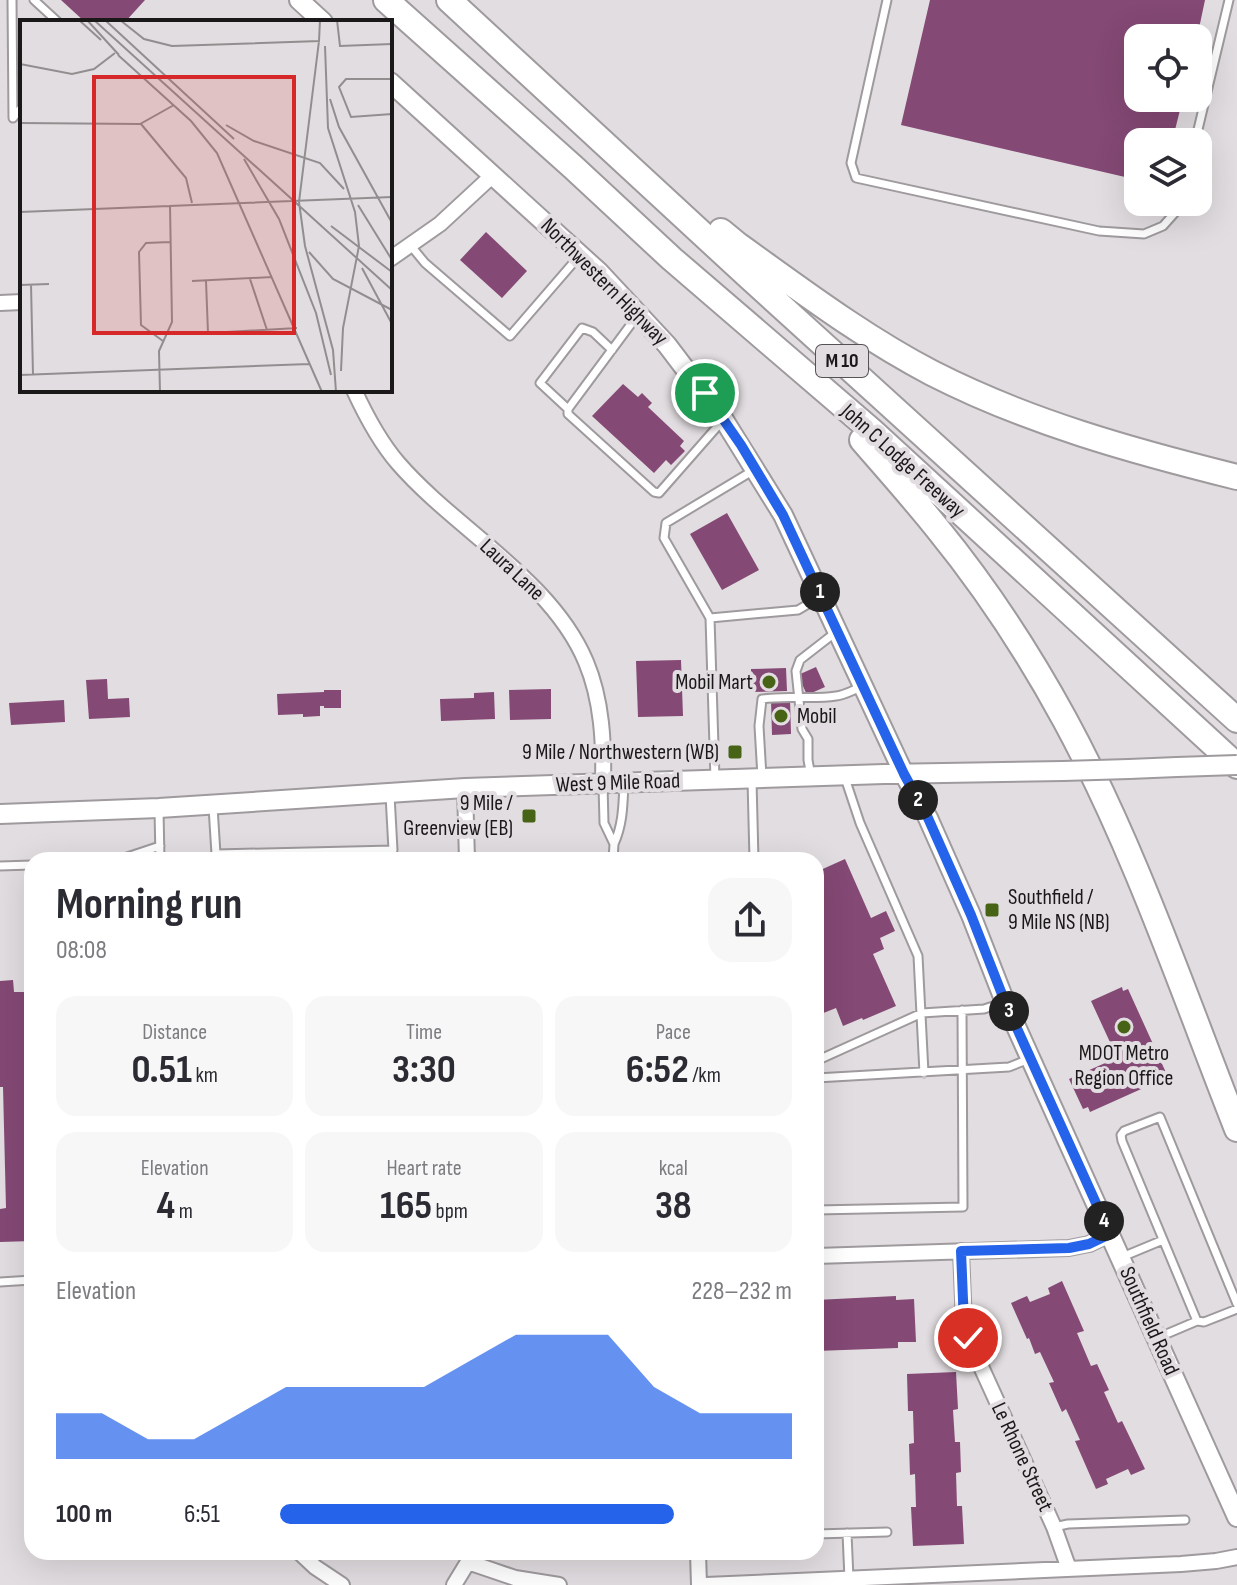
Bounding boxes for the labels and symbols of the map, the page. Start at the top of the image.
inset map [20,20,392,392]
street label: Northwestern Highway [535,213,674,352]
road number: M 10 [816,345,868,377]
pin [671,359,739,427]
street label: John C Lodge Freeway [834,397,971,524]
street label: Laura Lane [474,533,550,607]
pin: 1 [800,572,840,612]
place label: Mobil Mart [675,669,753,696]
marker: Mobil Mart [760,673,778,691]
place label: Mobil [797,703,837,730]
marker: Mobil [772,707,790,725]
place label: 9 Mile / Northwestern (WB) [522,739,719,766]
marker: 9 Mile / Northwestern (WB) [726,743,744,761]
street label: West 9 Mile Road [555,767,681,799]
pin: 2 [898,780,938,820]
place label: 9 Mile / Greenview (EB) [403,790,514,842]
marker: 9 Mile / Greenview (EB) [520,807,538,825]
place label: Southfield / 9 Mile NS (NB) [1008,884,1110,936]
marker: Southfield / 9 Mile NS (NB) [983,901,1001,919]
pin: 3 [989,991,1029,1031]
marker: MDOT Metro Region Office [1115,1018,1133,1036]
place label: MDOT Metro Region Office [1075,1040,1173,1092]
pin: 4 [1084,1201,1124,1241]
street label: Southfield Road [1113,1263,1185,1379]
pin [934,1304,1002,1372]
street label: Le Rhone Street [985,1398,1059,1516]

